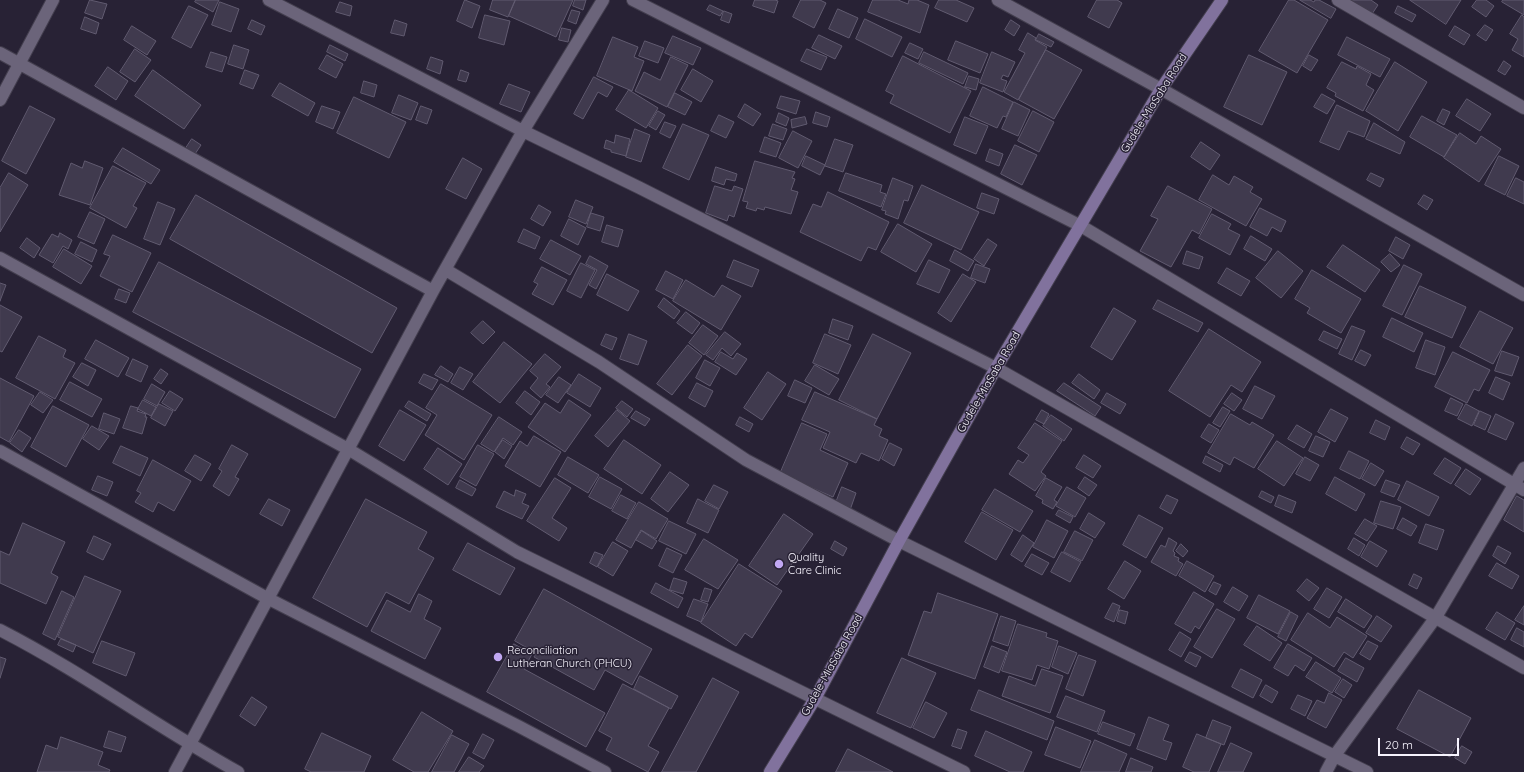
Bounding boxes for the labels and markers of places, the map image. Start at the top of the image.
place label: Quality Care Clinic [788,551,842,577]
marker: Quality Care Clinic [773,558,785,570]
place label: Reconciliation Lutheran Church (PHCU) [507,644,632,670]
marker: Reconciliation Lutheran Church (PHCU) [492,651,504,663]

